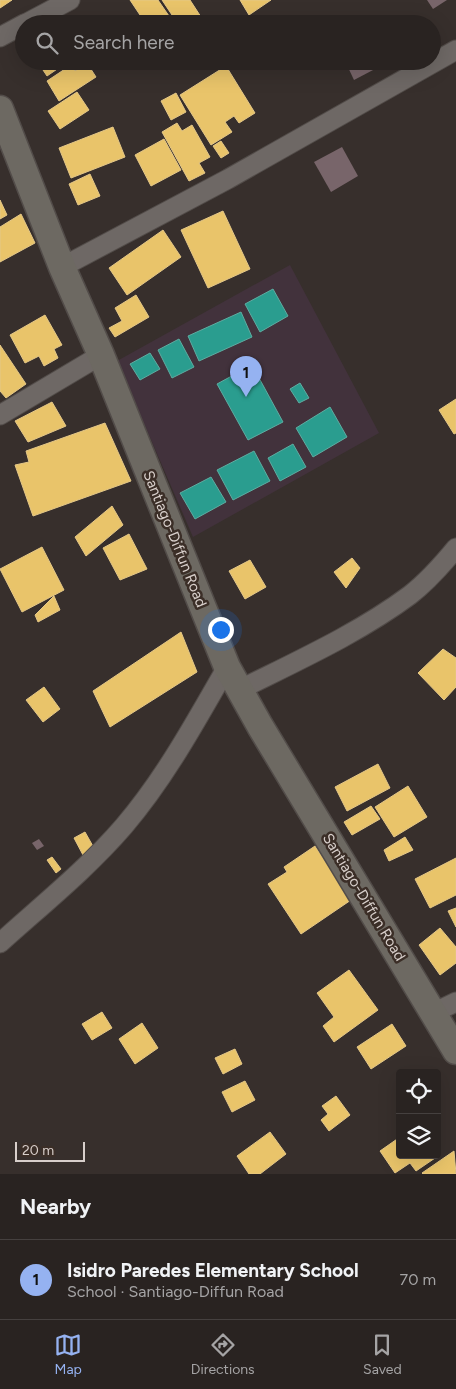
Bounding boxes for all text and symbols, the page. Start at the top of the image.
search box [15,15,441,70]
icon: search [33,29,61,57]
text: Search here [73,31,175,54]
pin: 1 [230,356,262,397]
street label: Santiago-Diffun Road [139,468,211,610]
your location [208,617,234,643]
street label: Santiago-Diffun Road [319,830,409,964]
map controls [396,1069,441,1159]
button: locate [396,1069,441,1114]
button: layers [396,1114,441,1159]
scale bar [15,1139,85,1162]
text: 20 m [22,1142,54,1159]
text: Nearby [20,1194,91,1219]
text: Isidro Paredes Elementary School [67,1259,359,1282]
text: 1 [33,1270,39,1289]
text: 70 m [400,1270,436,1289]
text: School · Santiago-Diffun Road [67,1282,284,1301]
tab: Map [54,1331,82,1378]
tab: Directions [191,1331,255,1378]
tab: Saved [363,1331,402,1378]

